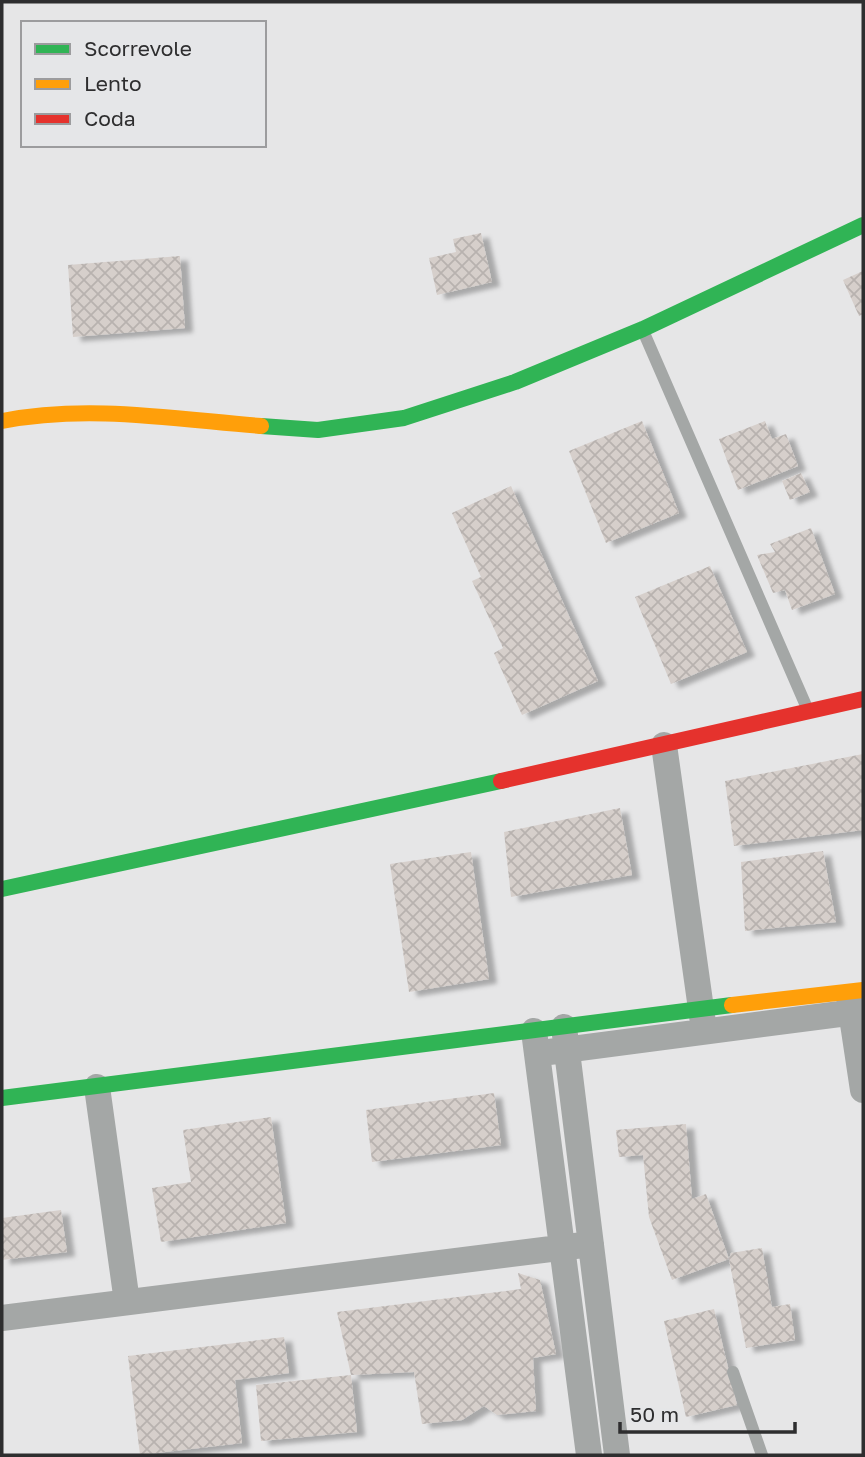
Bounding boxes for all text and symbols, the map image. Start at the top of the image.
legend [21,21,266,147]
text: Scorrevole [84,35,192,61]
text: Lento [84,70,142,96]
text: Coda [84,105,136,131]
scale bar [620,1390,795,1434]
text: 50 m [630,1401,679,1427]

